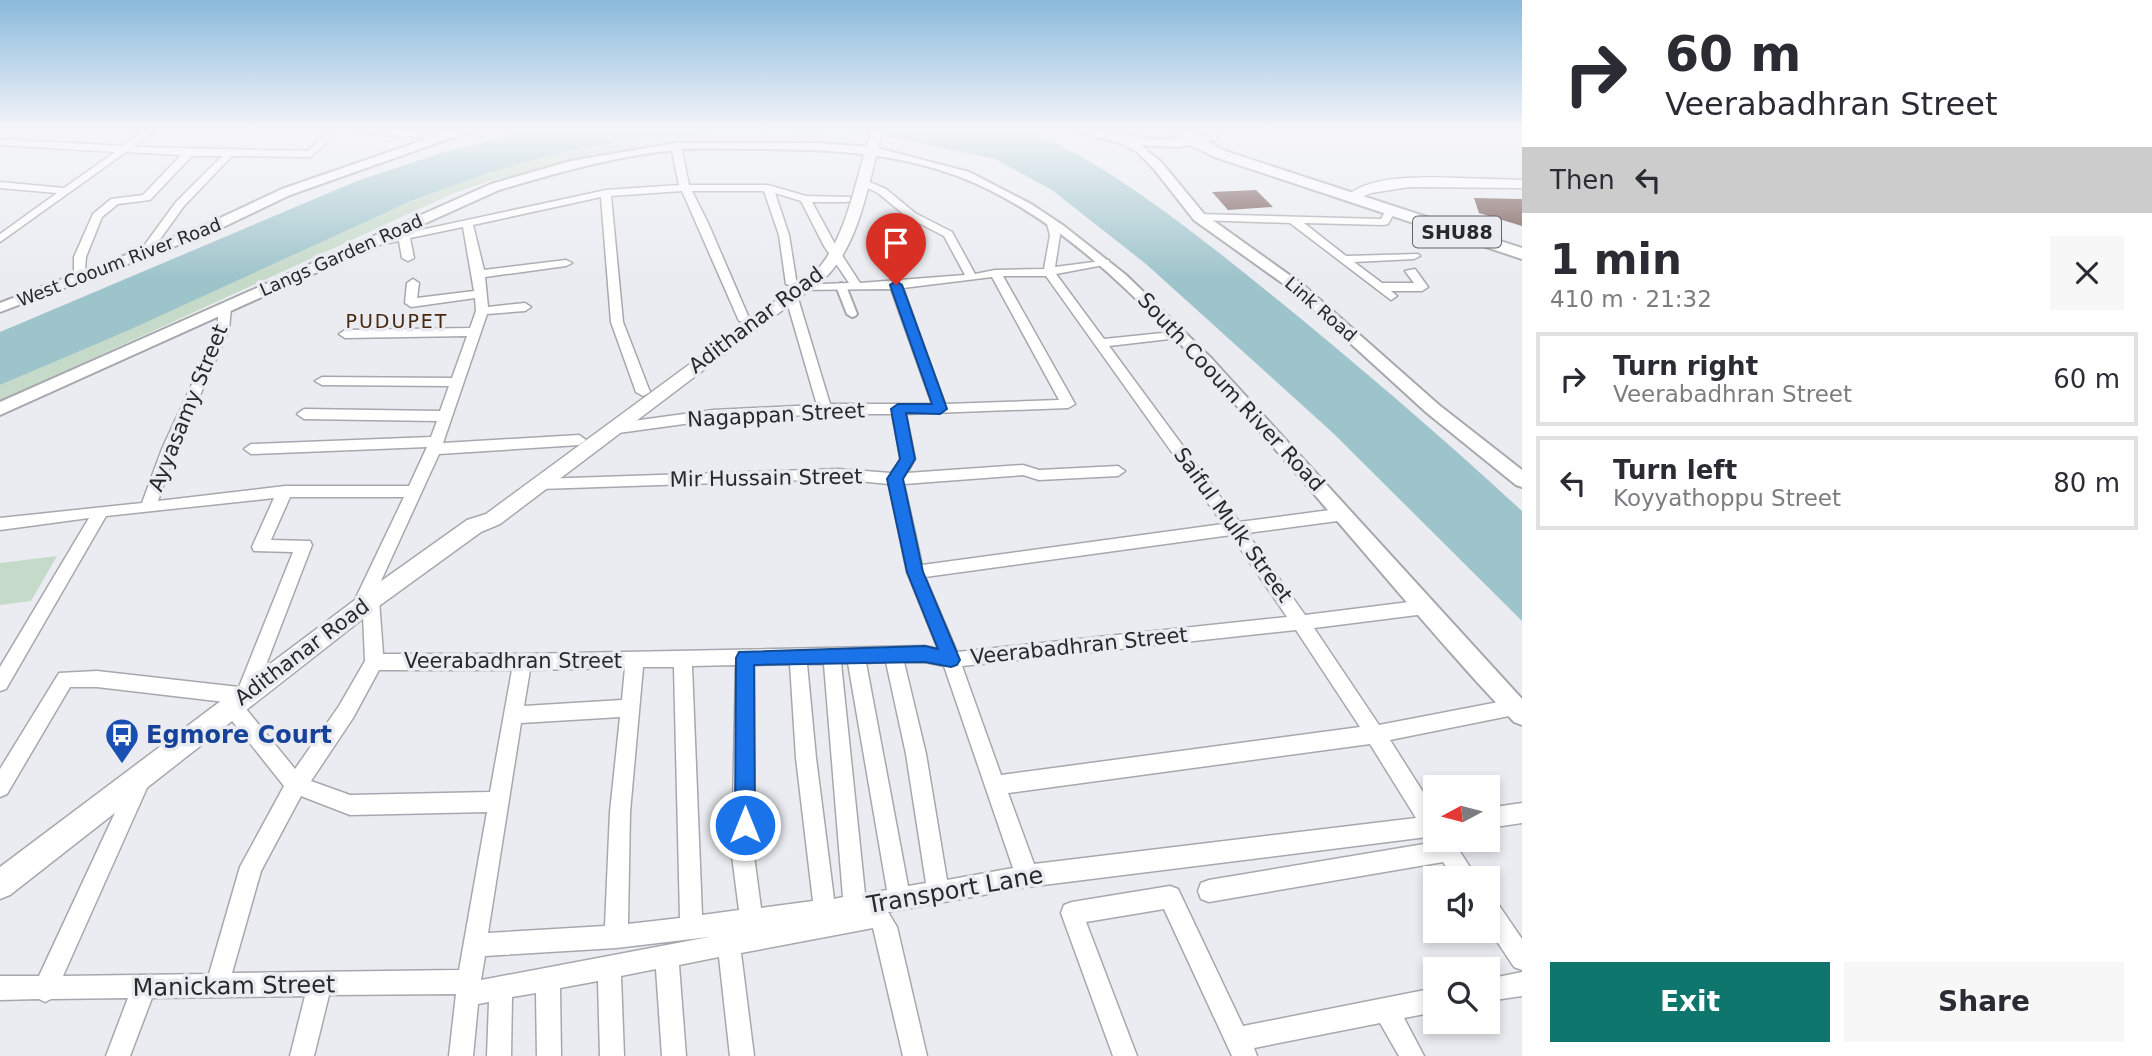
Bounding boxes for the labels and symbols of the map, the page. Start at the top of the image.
street label: Langs Garden Road [256,210,426,300]
street label: West Cooum River Road [14,213,224,311]
pin [866,213,926,285]
road number: SHU88 [1413,216,1501,248]
street label: Adithanar Road [684,262,828,378]
street label: Link Road [1281,272,1361,346]
street label: South Cooum River Road [1133,288,1329,496]
district label: PUDUPET [346,310,448,332]
street label: Ayyasamy Street [144,321,232,495]
street label: Nagappan Street [686,398,866,432]
street label: Saiful Mulk Street [1169,443,1297,607]
street label: Mir Hussain Street [669,464,863,492]
street label: Adithanar Road [230,594,374,710]
street label: Veerabadhran Street [969,623,1189,669]
street label: Veerabadhran Street [404,649,622,673]
bus stop icon: Egmore Court [103,716,141,765]
place label: Egmore Court [146,721,332,749]
north arrow [1423,775,1500,852]
position arrow [708,788,782,862]
street label: Transport Lane [864,861,1045,919]
street label: Manickam Street [132,970,336,1002]

